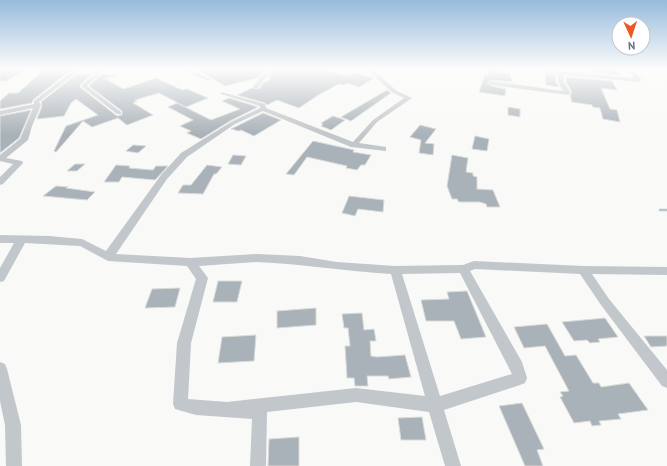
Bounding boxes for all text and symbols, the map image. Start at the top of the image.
north arrow [611,16,651,56]
text: N [628,39,636,53]

